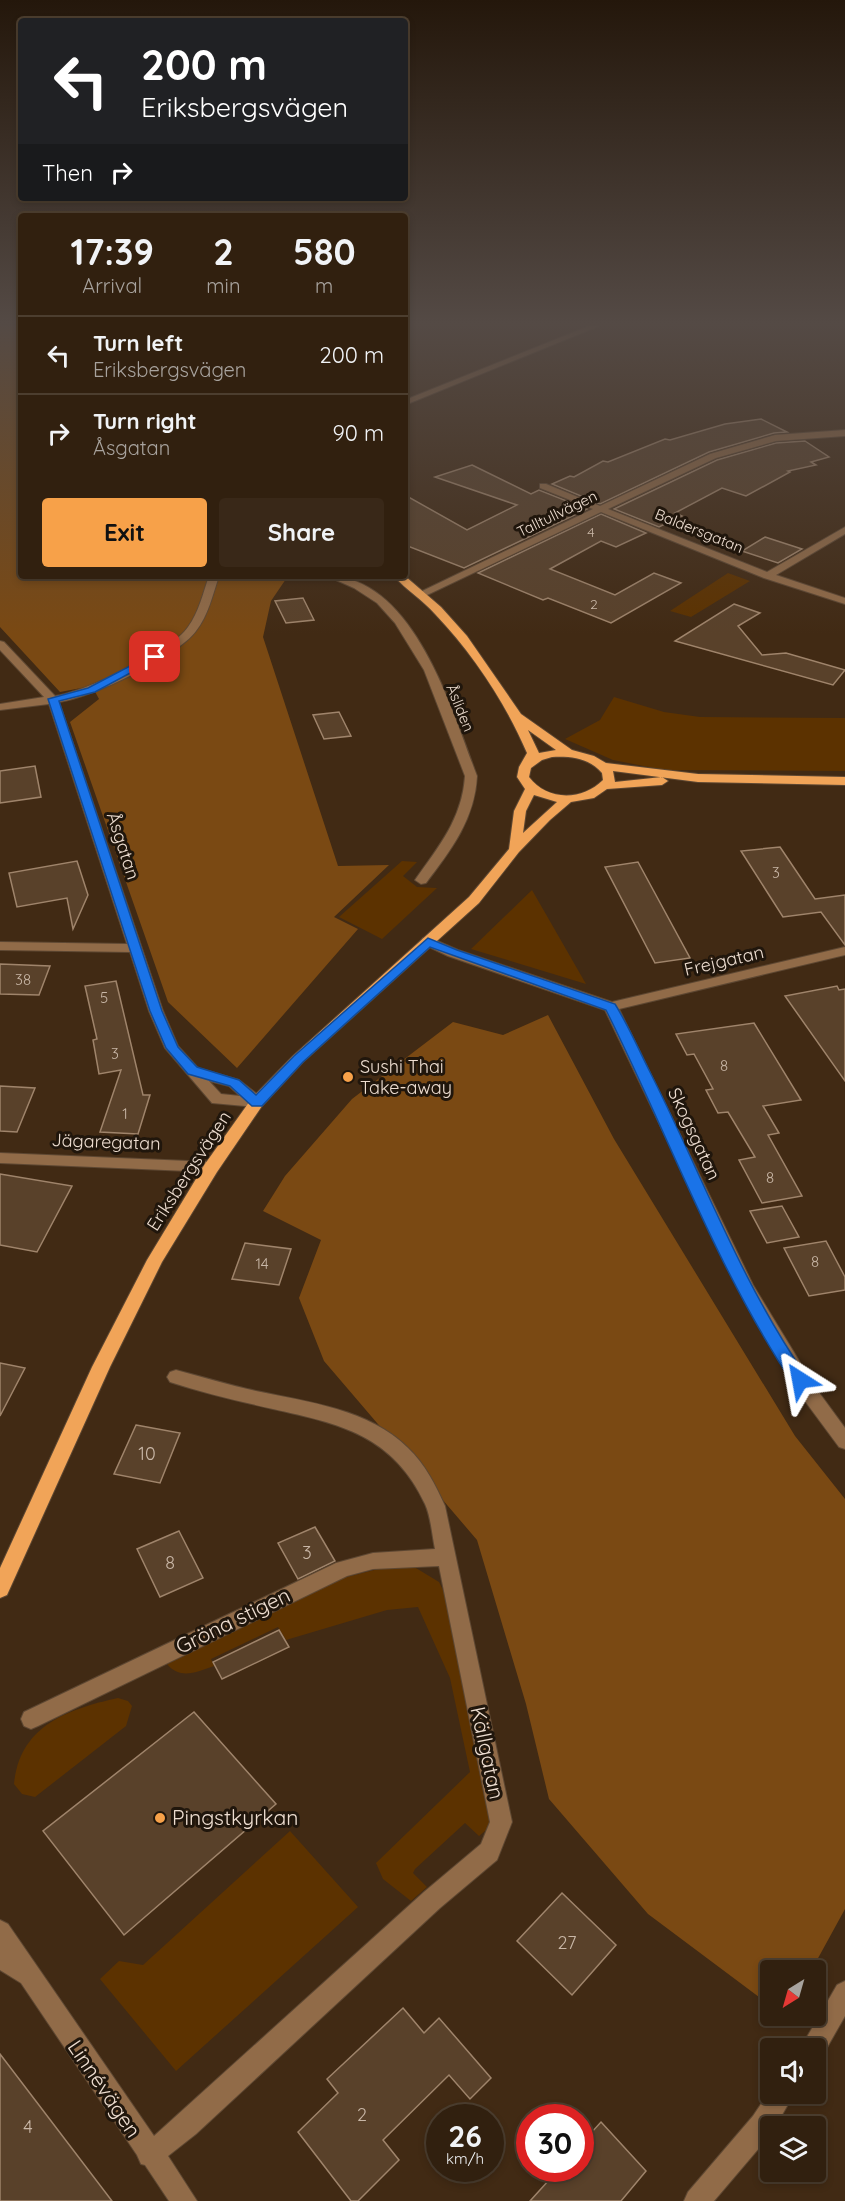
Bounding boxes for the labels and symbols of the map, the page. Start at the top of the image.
street label: Talltullvägen [514,486,600,541]
street label: Baldersgatan [652,504,746,557]
house number: 4 [587,523,595,541]
house number: 2 [590,595,598,613]
pin [129,631,180,682]
street label: Åsliden [442,681,479,734]
street label: Åsgatan [102,809,145,882]
house number: 3 [772,863,780,882]
street label: Frejgatan [682,940,766,981]
house number: 38 [15,970,31,989]
house number: 5 [100,988,108,1007]
house number: 3 [111,1044,119,1063]
place label: Sushi Thai Take-away [360,1055,452,1099]
house number: 8 [720,1056,728,1075]
marker: Sushi Thai Take-away [341,1070,355,1084]
street label: Skogsgatan [663,1084,726,1184]
house number: 1 [122,1104,128,1123]
street label: Eriksbergsvägen [141,1107,236,1235]
street label: Jägaregatan [51,1128,161,1155]
house number: 8 [766,1168,774,1187]
house number: 8 [811,1252,819,1271]
house number: 14 [255,1254,269,1273]
position arrow [768,1348,832,1412]
house number: 10 [138,1442,156,1465]
house number: 3 [302,1541,312,1564]
house number: 8 [165,1551,175,1574]
street label: Gröna stigen [171,1581,294,1659]
street label: Källgatan [465,1704,510,1801]
place label: Pingstkyrkan [172,1804,298,1830]
marker: Pingstkyrkan [153,1811,167,1825]
house number: 27 [558,1931,576,1954]
north arrow [760,1960,826,2026]
street label: Linnévägen [63,2035,147,2142]
house number: 2 [357,2103,367,2126]
speed limit sign: 30 [516,2104,594,2182]
house number: 4 [23,2115,33,2138]

